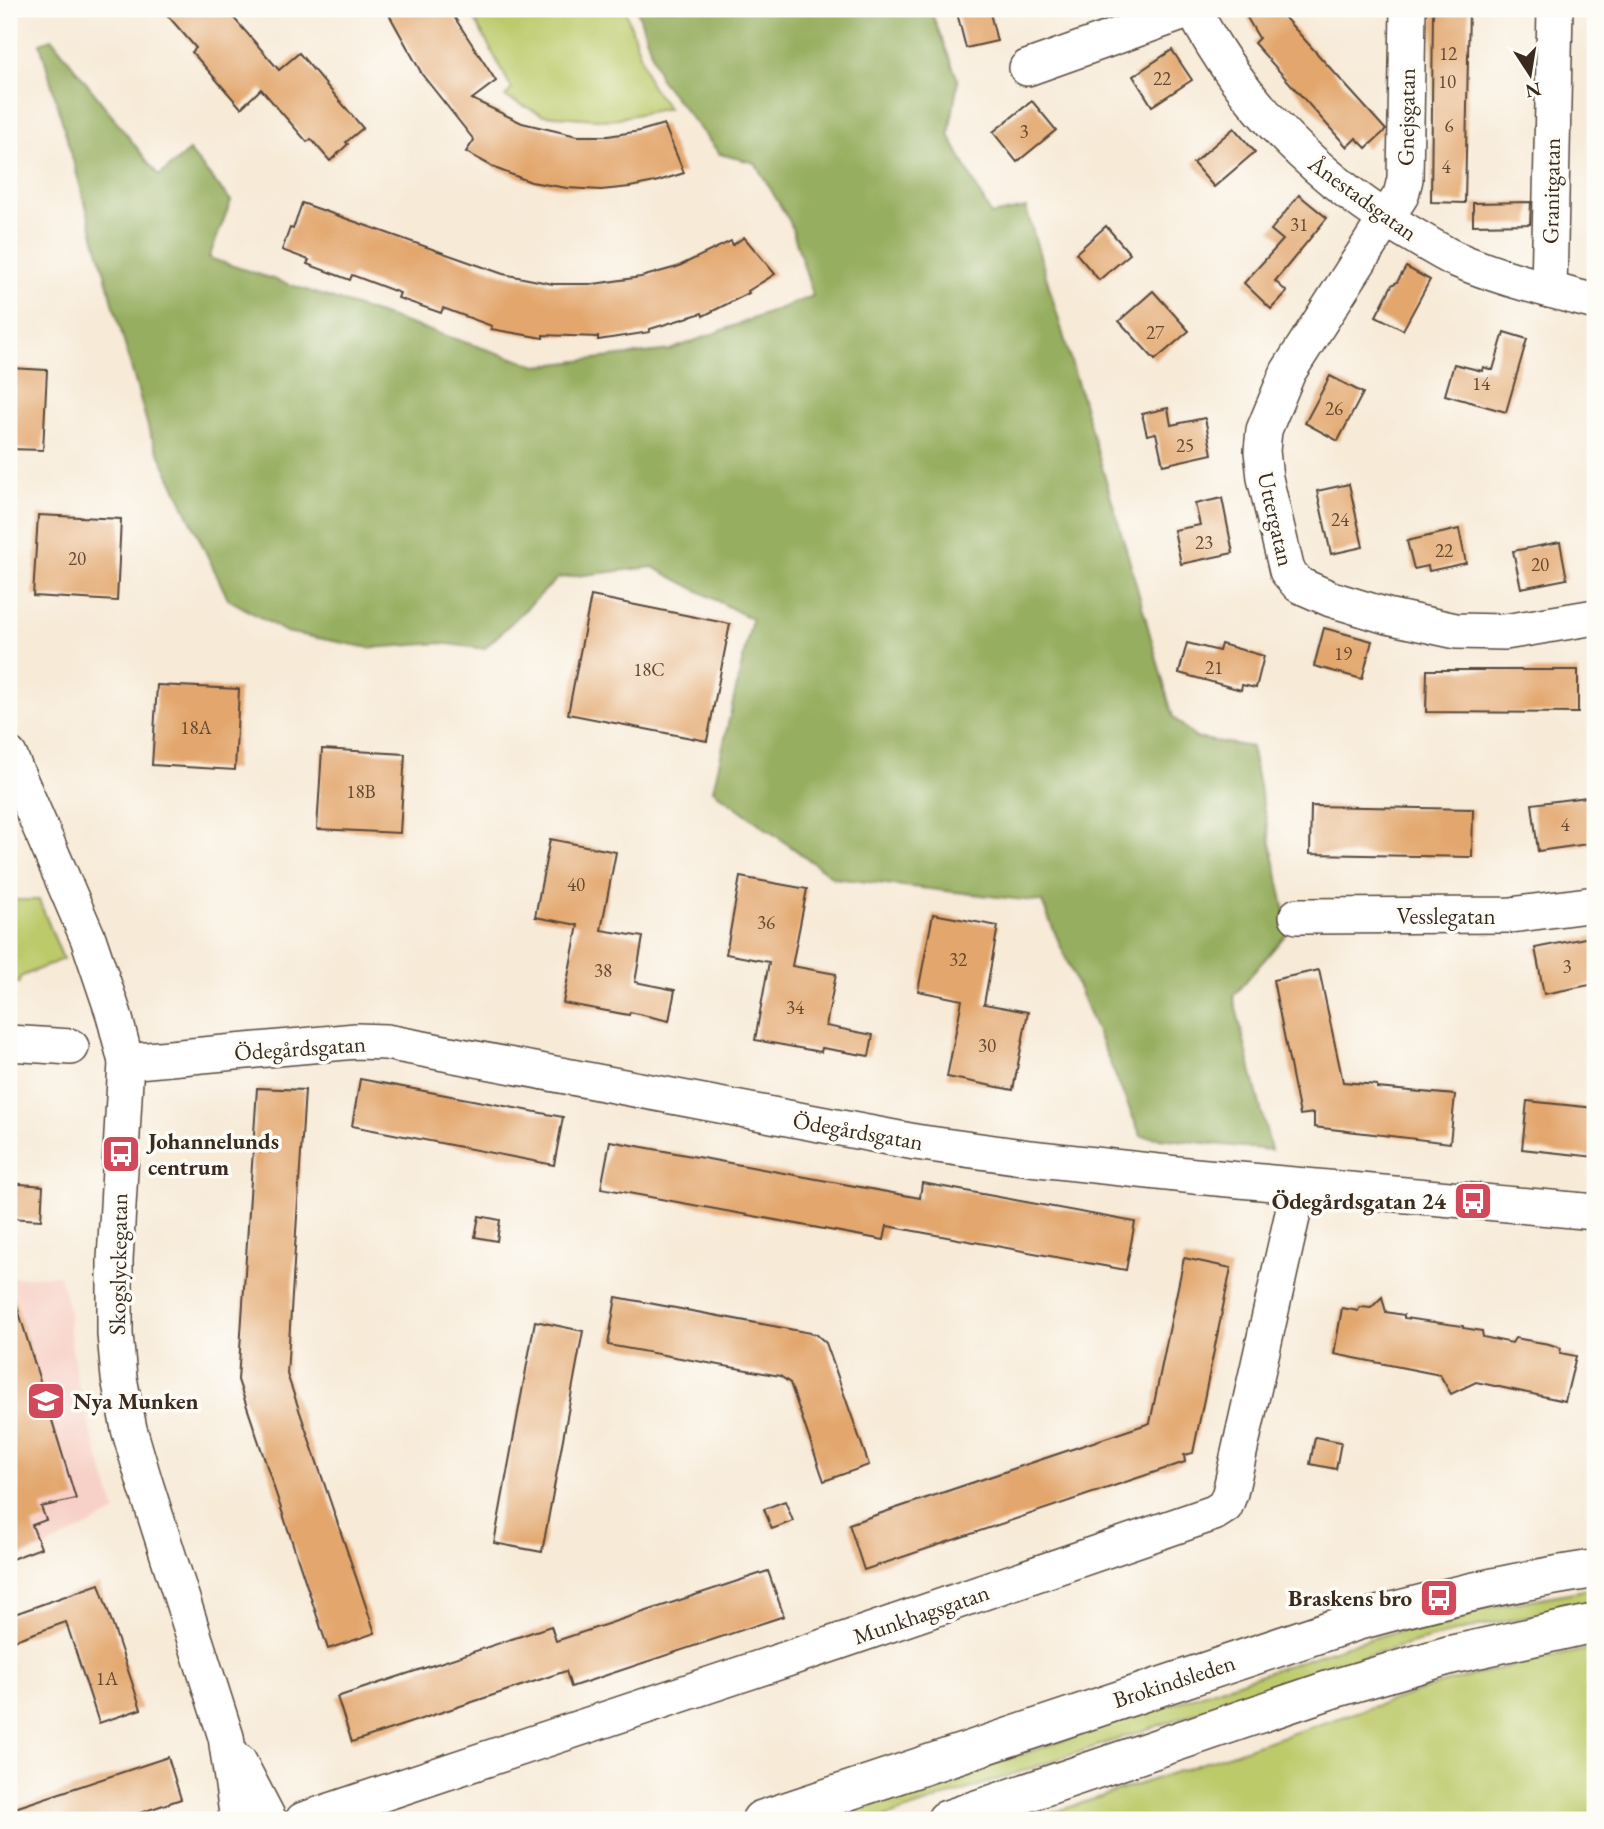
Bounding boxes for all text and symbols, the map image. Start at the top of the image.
north arrow [1496,38,1566,108]
house number: 12 [1439,41,1457,66]
house number: 22 [1153,66,1171,91]
street label: Gnejsgatan [1390,68,1422,166]
house number: 10 [1438,69,1456,94]
text: N [1523,76,1544,104]
house number: 6 [1444,113,1454,138]
house number: 3 [1019,119,1029,144]
street label: Granitgatan [1535,138,1567,244]
street label: Ånestadsgatan [1302,148,1423,248]
house number: 4 [1441,154,1451,179]
house number: 31 [1290,212,1308,237]
house number: 27 [1146,320,1165,345]
house number: 14 [1472,371,1491,396]
house number: 26 [1325,396,1343,421]
house number: 25 [1176,433,1194,458]
street label: Uttergatan [1251,469,1301,569]
house number: 24 [1331,507,1350,532]
house number: 23 [1195,530,1213,555]
house number: 22 [1435,538,1453,563]
house number: 20 [68,546,86,571]
house number: 20 [1531,552,1549,577]
house number: 19 [1334,641,1352,666]
house number: 21 [1205,655,1223,680]
house number: 18C [633,657,665,682]
house number: 18A [180,715,213,740]
house number: 18B [346,779,376,804]
house number: 4 [1560,812,1570,837]
house number: 40 [567,872,585,897]
street label: Vesslegatan [1396,901,1496,931]
house number: 36 [757,910,775,935]
house number: 32 [949,947,967,972]
house number: 3 [1562,954,1572,979]
house number: 38 [594,958,612,983]
house number: 34 [786,995,805,1020]
street label: Ödegårdsgatan [233,1028,367,1068]
house number: 30 [978,1033,996,1058]
street label: Ödegårdsgatan [790,1105,926,1157]
place label: Johannelunds centrum [146,1126,279,1182]
bus stop icon: Johannelunds centrum [100,1133,142,1175]
bus stop icon: Ödegårdsgatan 24 [1452,1180,1494,1222]
place label: Ödegårdsgatan 24 [1272,1186,1447,1216]
street label: Skogslyckegatan [102,1193,134,1335]
school or university icon: Nya Munken [25,1380,67,1422]
place label: Nya Munken [73,1386,199,1416]
street label: Munkhagsgatan [849,1577,993,1651]
bus stop icon: Braskens bro [1418,1577,1460,1619]
place label: Braskens bro [1288,1583,1412,1613]
street label: Brokindsleden [1109,1647,1239,1715]
house number: 1A [96,1666,119,1691]

